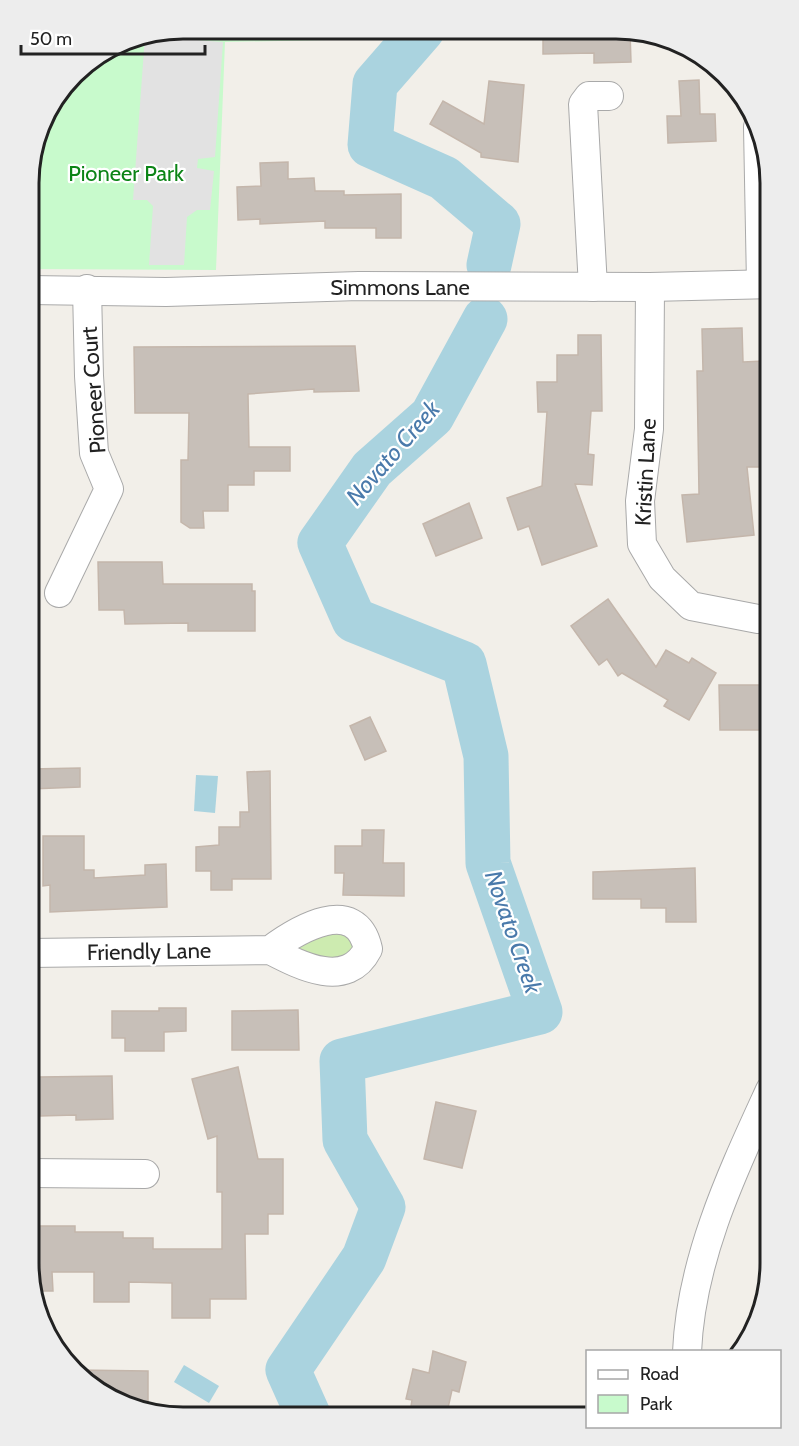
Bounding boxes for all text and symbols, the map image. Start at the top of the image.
scale bar [21,18,206,56]
text: 50 m [30,28,72,50]
park label: Pioneer Park [68,160,184,187]
street label: Simmons Lane [330,274,470,301]
street label: Pioneer Court [76,325,111,454]
water label: Novato Creek [340,394,446,511]
street label: Kristin Lane [629,418,662,526]
water label: Novato Creek [479,866,548,998]
street label: Friendly Lane [87,937,211,966]
legend [586,1350,781,1428]
text: Road [640,1363,679,1385]
text: Park [640,1393,673,1415]

